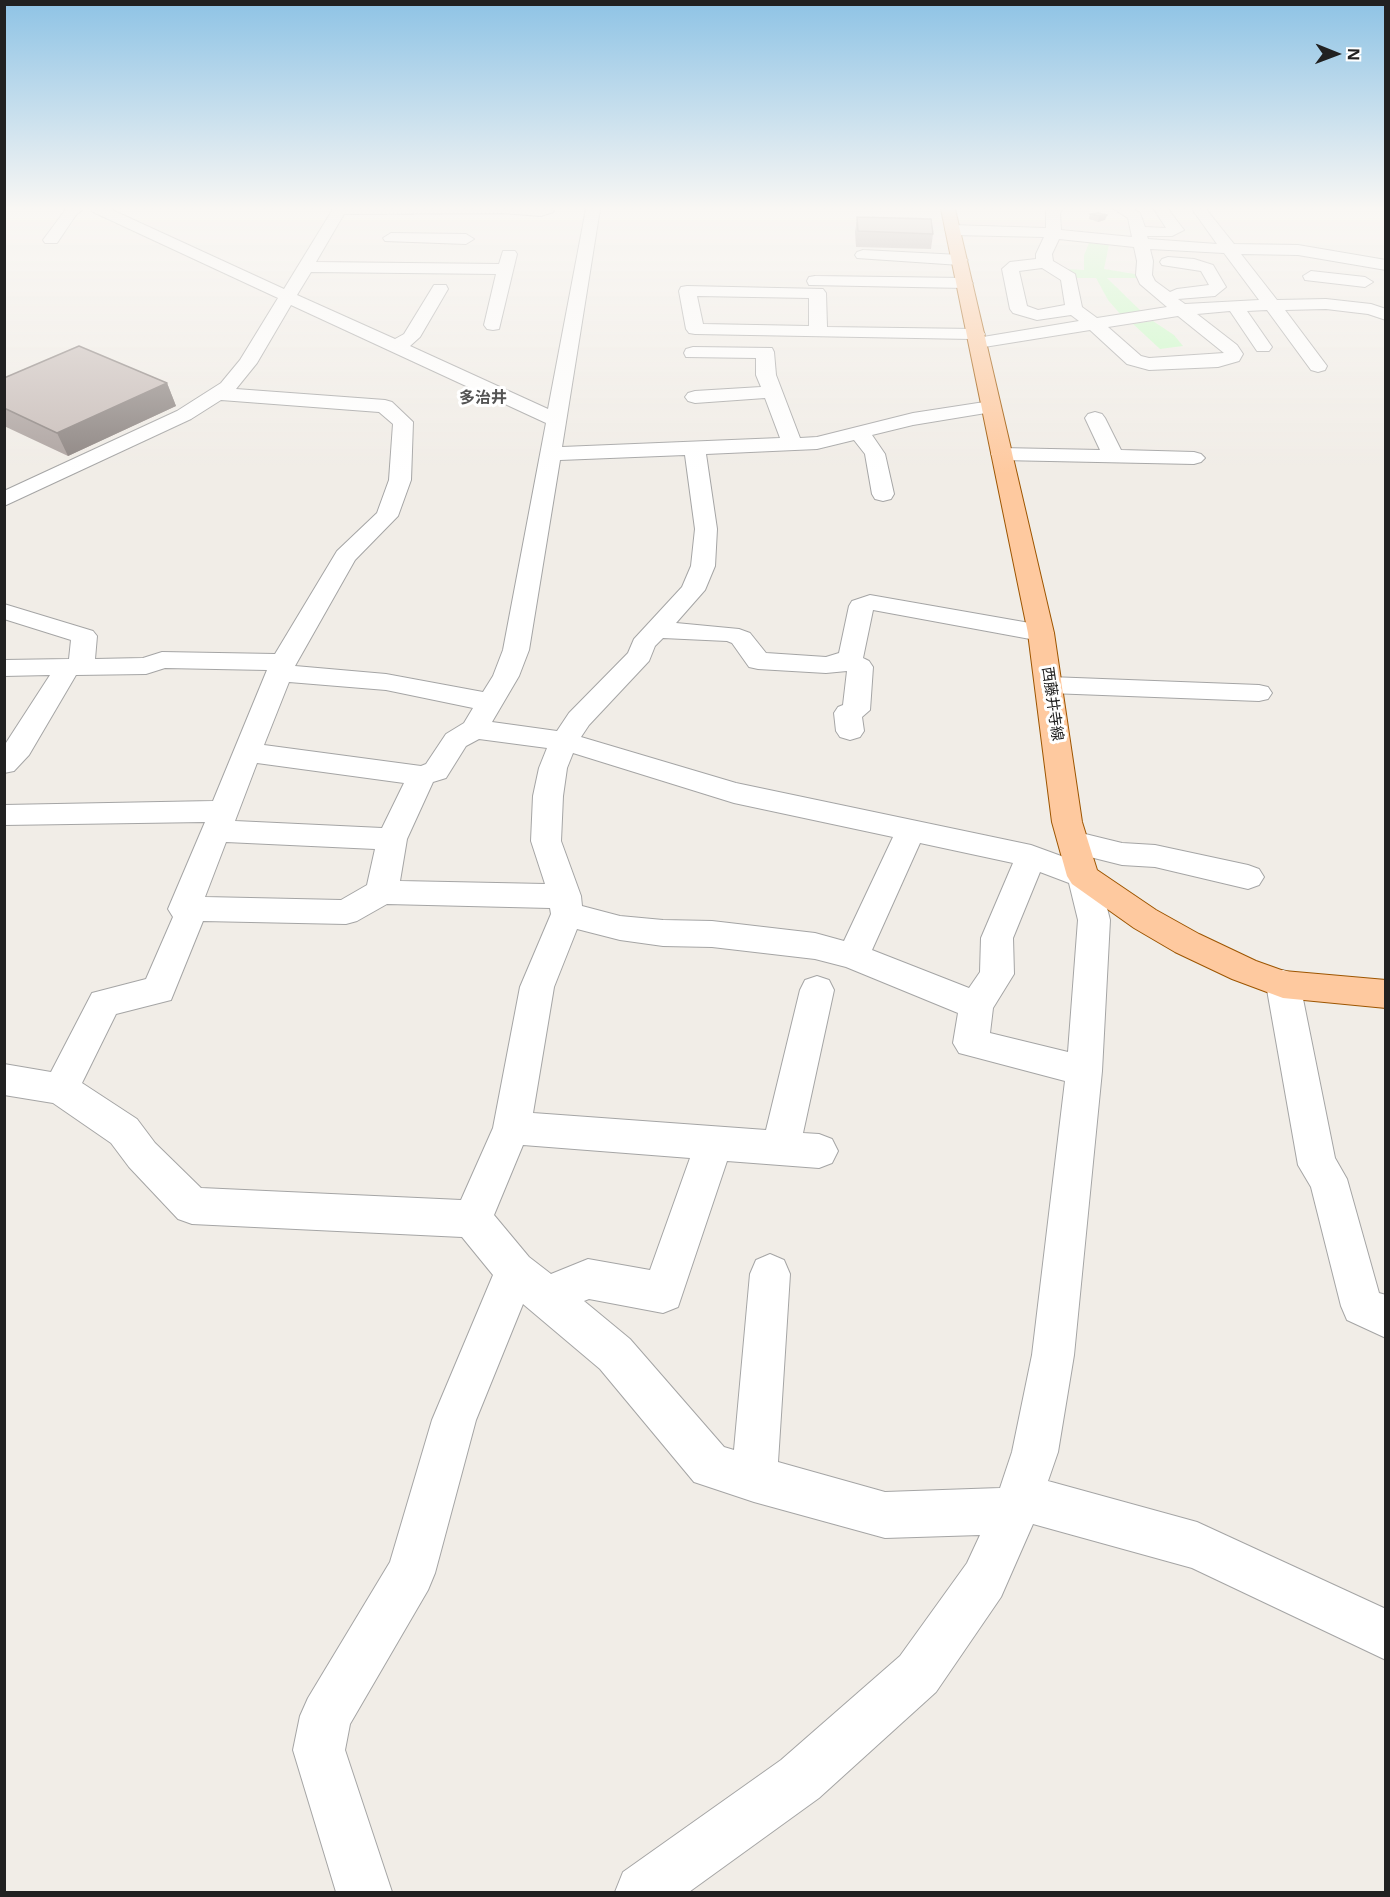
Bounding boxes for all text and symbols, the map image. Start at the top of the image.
north arrow [1306,24,1366,84]
text: N [1343,48,1365,61]
district label: 多治井 [459,388,507,408]
street label: 西藤井寺線 [1038,666,1066,742]

